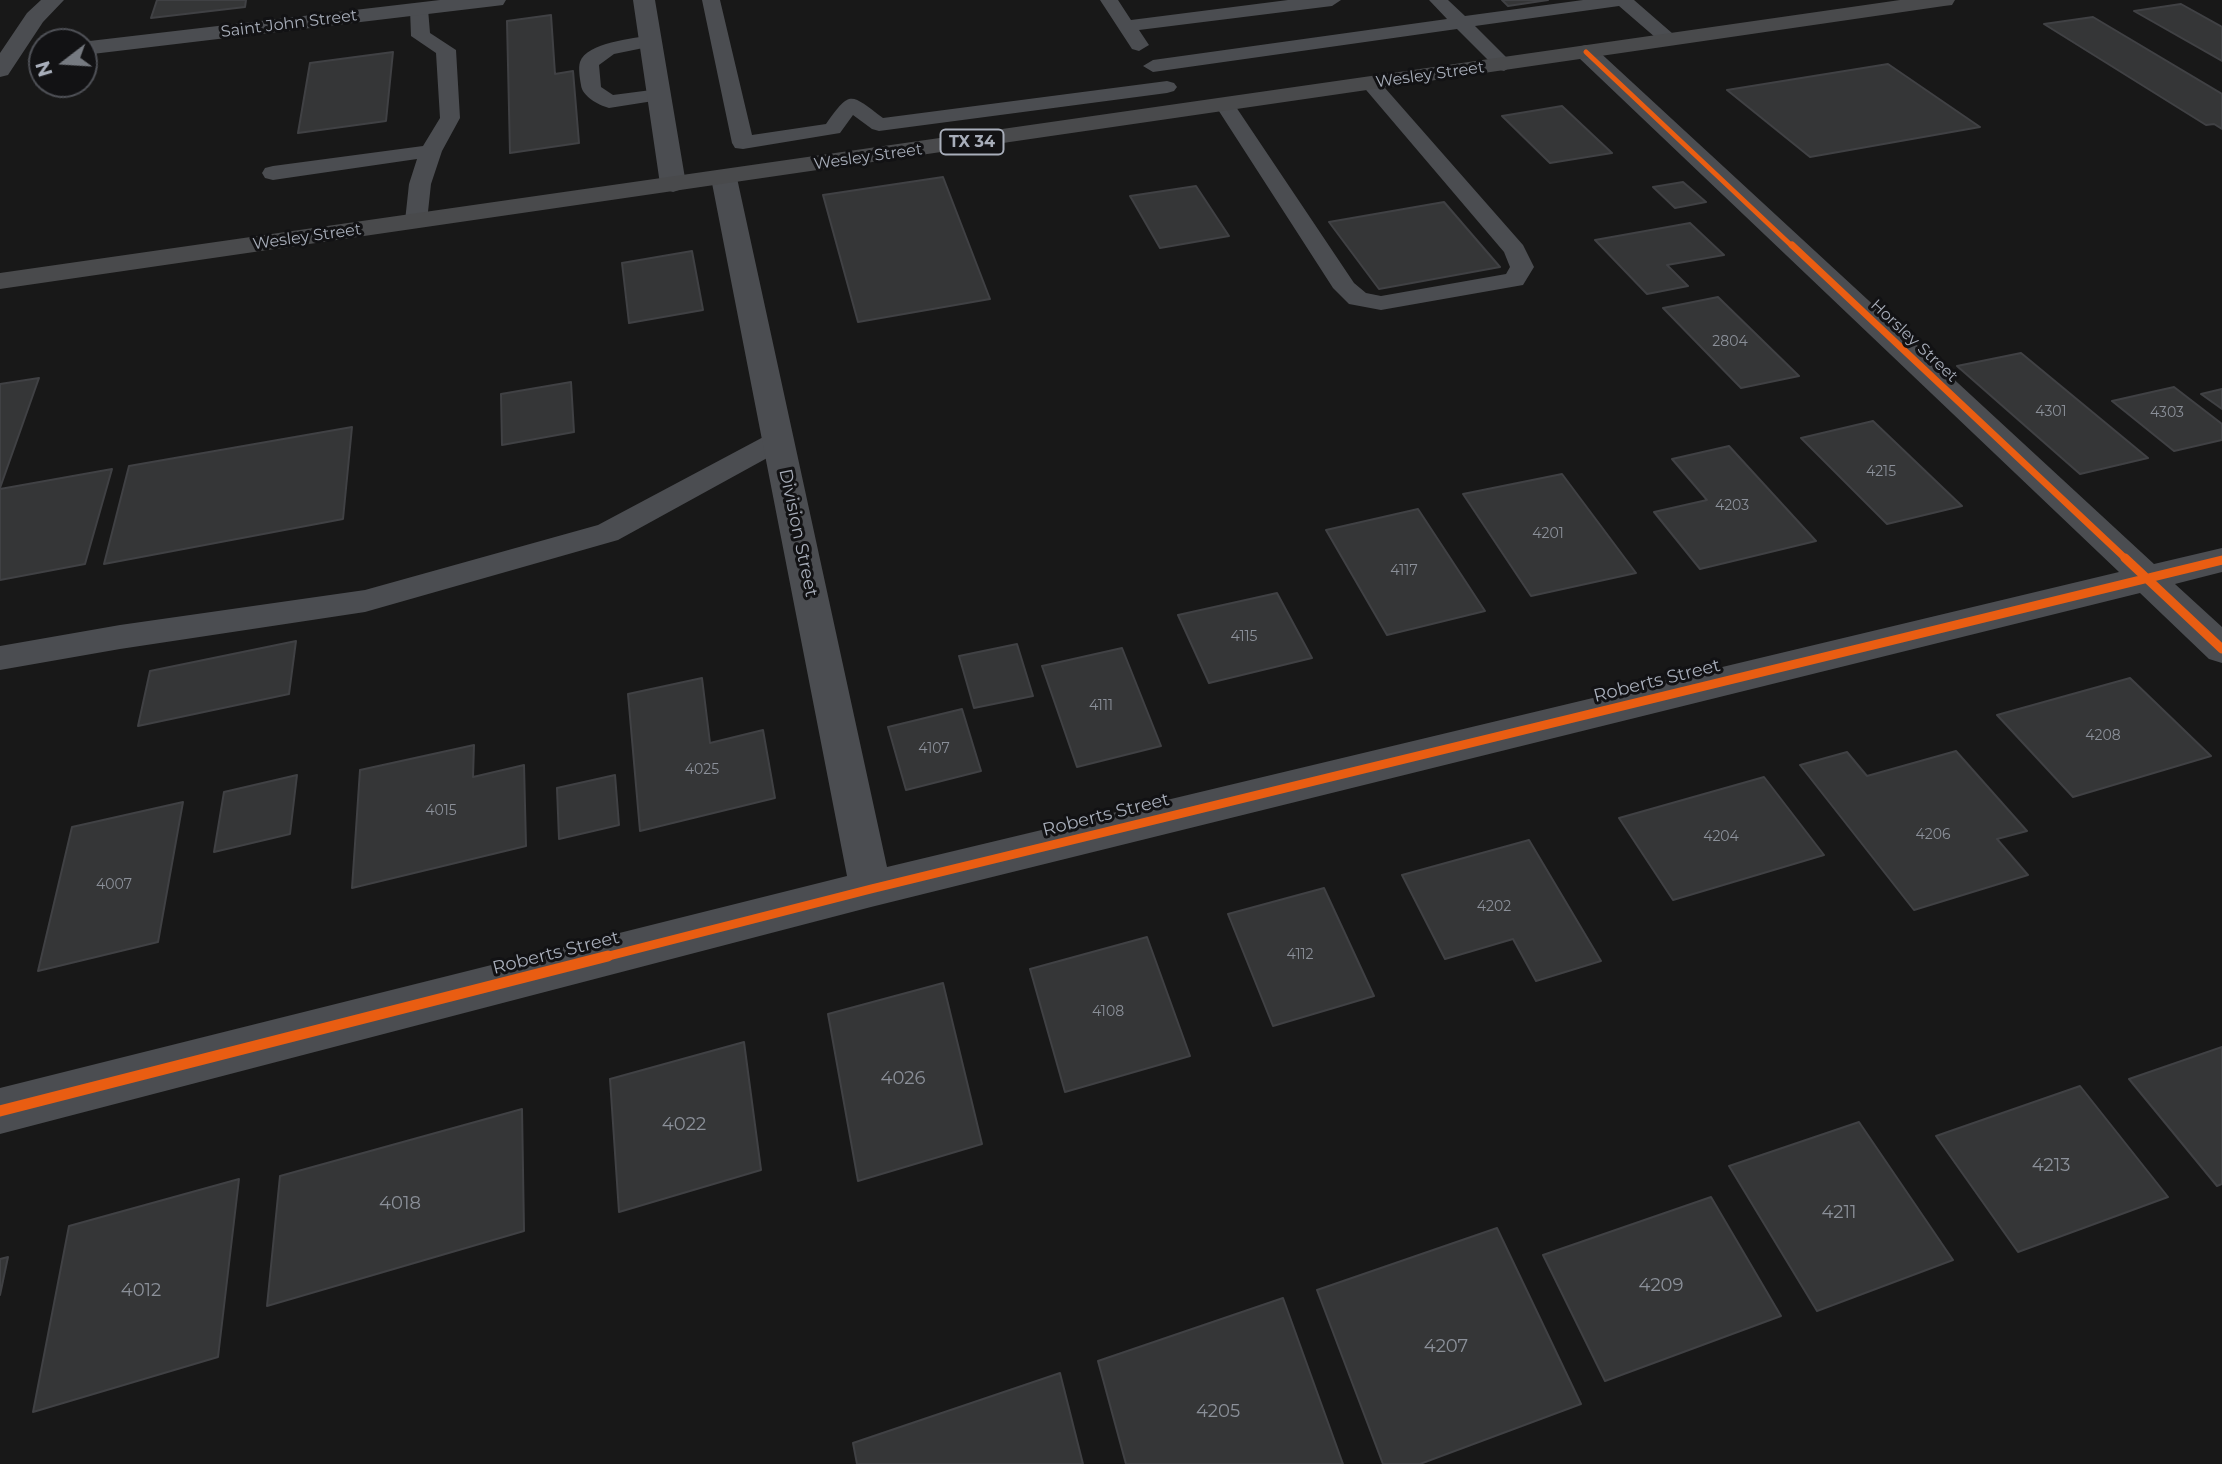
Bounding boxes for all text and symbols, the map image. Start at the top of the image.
street label: Saint John Street [220,6,358,42]
north arrow [28,28,98,98]
text: N [31,58,58,79]
street label: Wesley Street [1374,58,1486,92]
road number: TX 34 [940,130,1004,154]
street label: Wesley Street [812,140,924,174]
street label: Wesley Street [251,220,363,254]
street label: Horsley Street [1866,296,1962,386]
house number: 2804 [1712,334,1748,350]
house number: 4301 [2035,404,2067,420]
house number: 4303 [2150,405,2184,421]
house number: 4215 [1866,464,1896,480]
street label: Division Street [774,467,822,599]
house number: 4203 [1715,498,1749,514]
house number: 4201 [1532,526,1564,542]
house number: 4117 [1390,563,1418,579]
house number: 4115 [1231,629,1257,645]
street label: Roberts Street [1591,655,1723,707]
house number: 4111 [1089,698,1113,714]
house number: 4208 [2085,728,2121,744]
house number: 4107 [918,741,950,757]
house number: 4025 [685,762,719,778]
street label: Roberts Street [1040,789,1172,841]
house number: 4015 [425,803,457,819]
house number: 4206 [1916,827,1950,843]
house number: 4204 [1703,829,1739,845]
house number: 4007 [96,877,132,893]
house number: 4202 [1477,899,1511,915]
street label: Roberts Street [490,927,622,979]
house number: 4112 [1287,947,1313,963]
house number: 4108 [1092,1004,1124,1020]
house number: 4026 [881,1068,925,1090]
house number: 4022 [662,1114,706,1136]
house number: 4213 [2032,1155,2070,1177]
house number: 4018 [379,1193,421,1215]
house number: 4211 [1821,1202,1857,1224]
house number: 4209 [1639,1275,1683,1297]
house number: 4012 [121,1280,161,1302]
house number: 4207 [1424,1336,1468,1358]
house number: 4205 [1196,1401,1240,1423]

